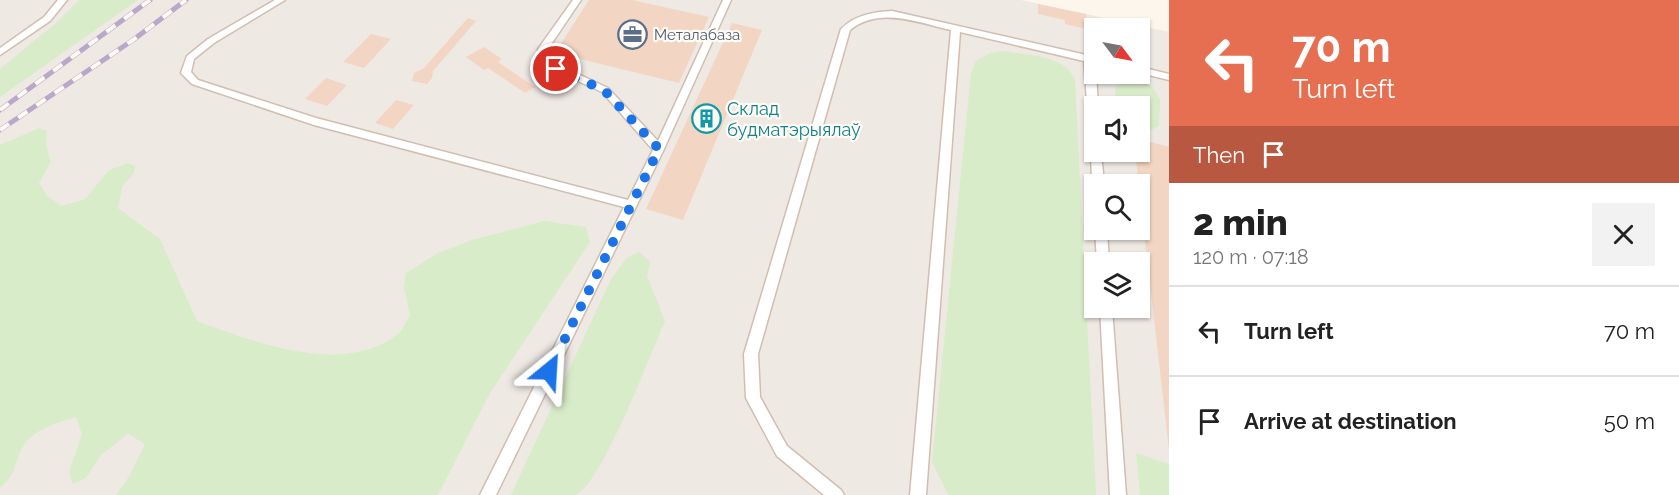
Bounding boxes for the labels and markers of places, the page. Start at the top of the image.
office icon: Металабаза [617,19,649,51]
place label: Металабаза [654,26,740,44]
pin [530,43,581,94]
place label: Склад будматэрыялаў [727,98,861,140]
building icon: Склад будматэрыялаў [690,103,722,135]

